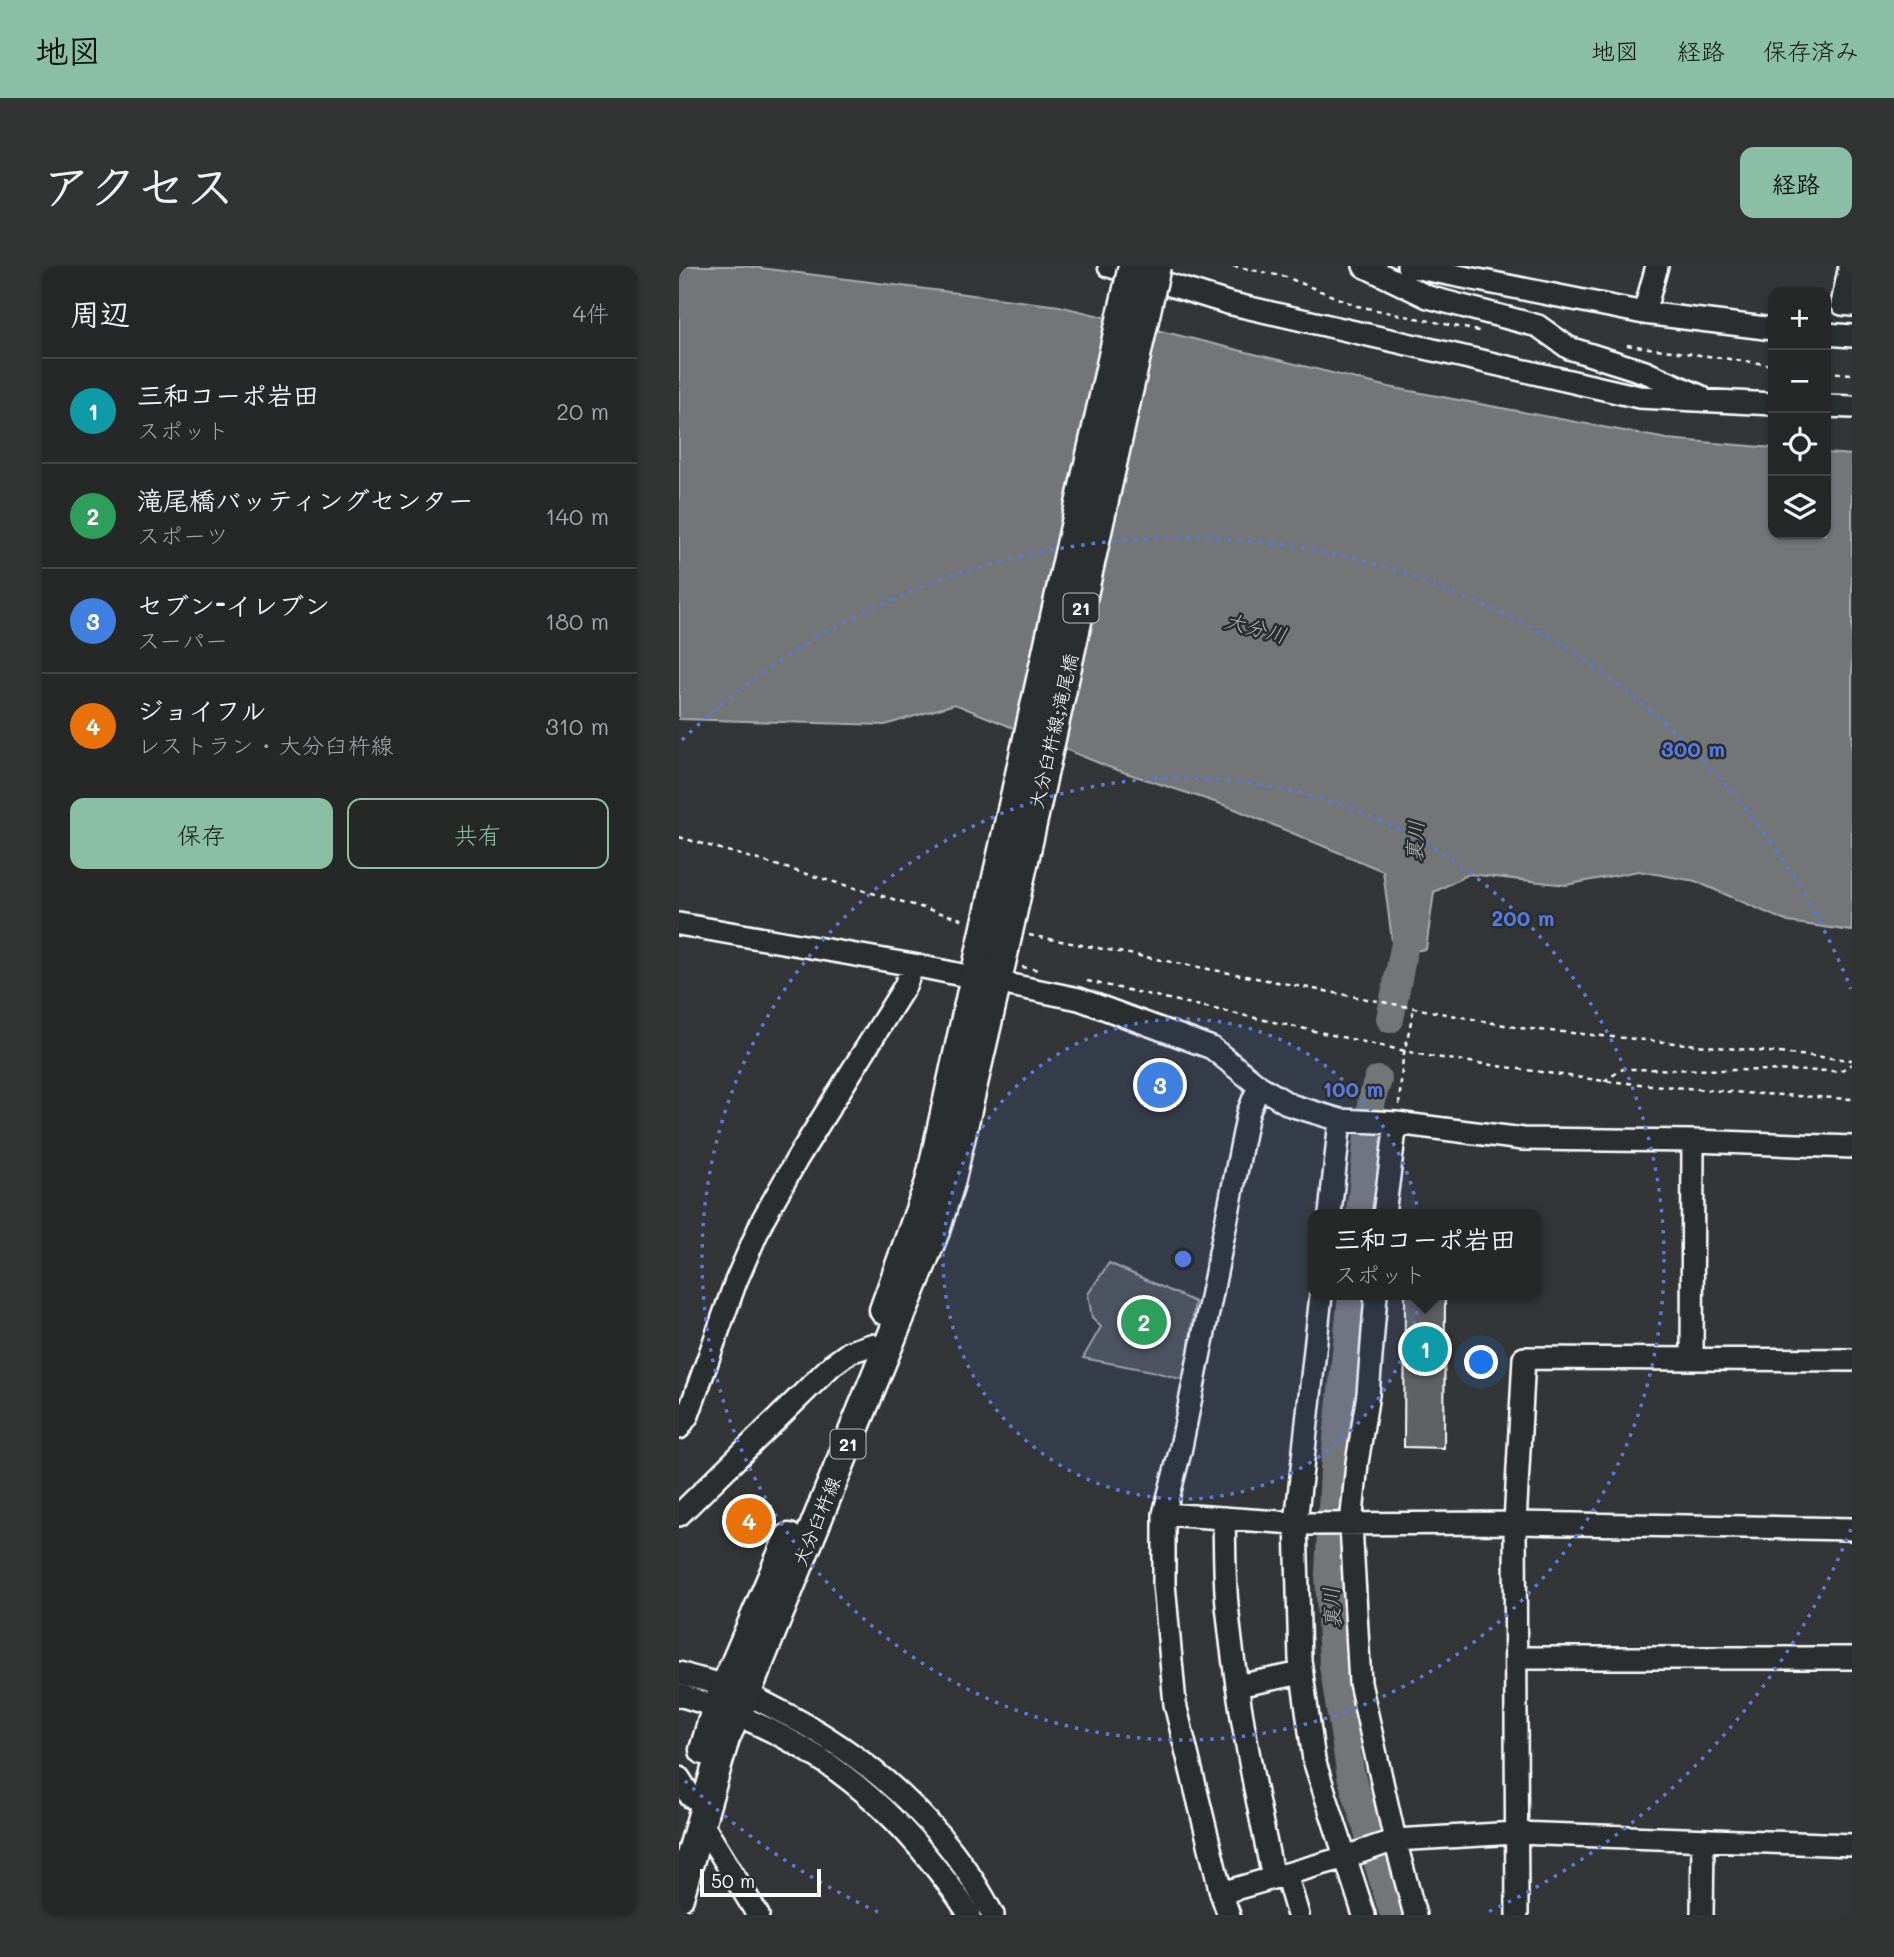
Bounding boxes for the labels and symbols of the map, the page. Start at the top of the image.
road number: 21 [1063,594,1099,622]
water label: 大分川 [1222,606,1290,648]
street label: 大分臼杵線;滝尾橋 [1023,651,1083,811]
text: 300 m [1661,735,1725,762]
water label: 裏川 [1399,819,1429,863]
text: 200 m [1492,904,1554,931]
pin: 3 [1137,1059,1183,1111]
text: 100 m [1323,1075,1383,1102]
centre of rings [1171,1247,1195,1271]
pin: 2 [1121,1296,1167,1348]
pin: 1 [1402,1323,1448,1375]
your location [1464,1345,1498,1379]
road number: 21 [831,1429,865,1458]
street label: 大分臼杵線 [787,1472,845,1570]
pin: 4 [726,1495,772,1547]
water label: 裏川 [1316,1586,1346,1630]
scale bar [700,1866,821,1898]

